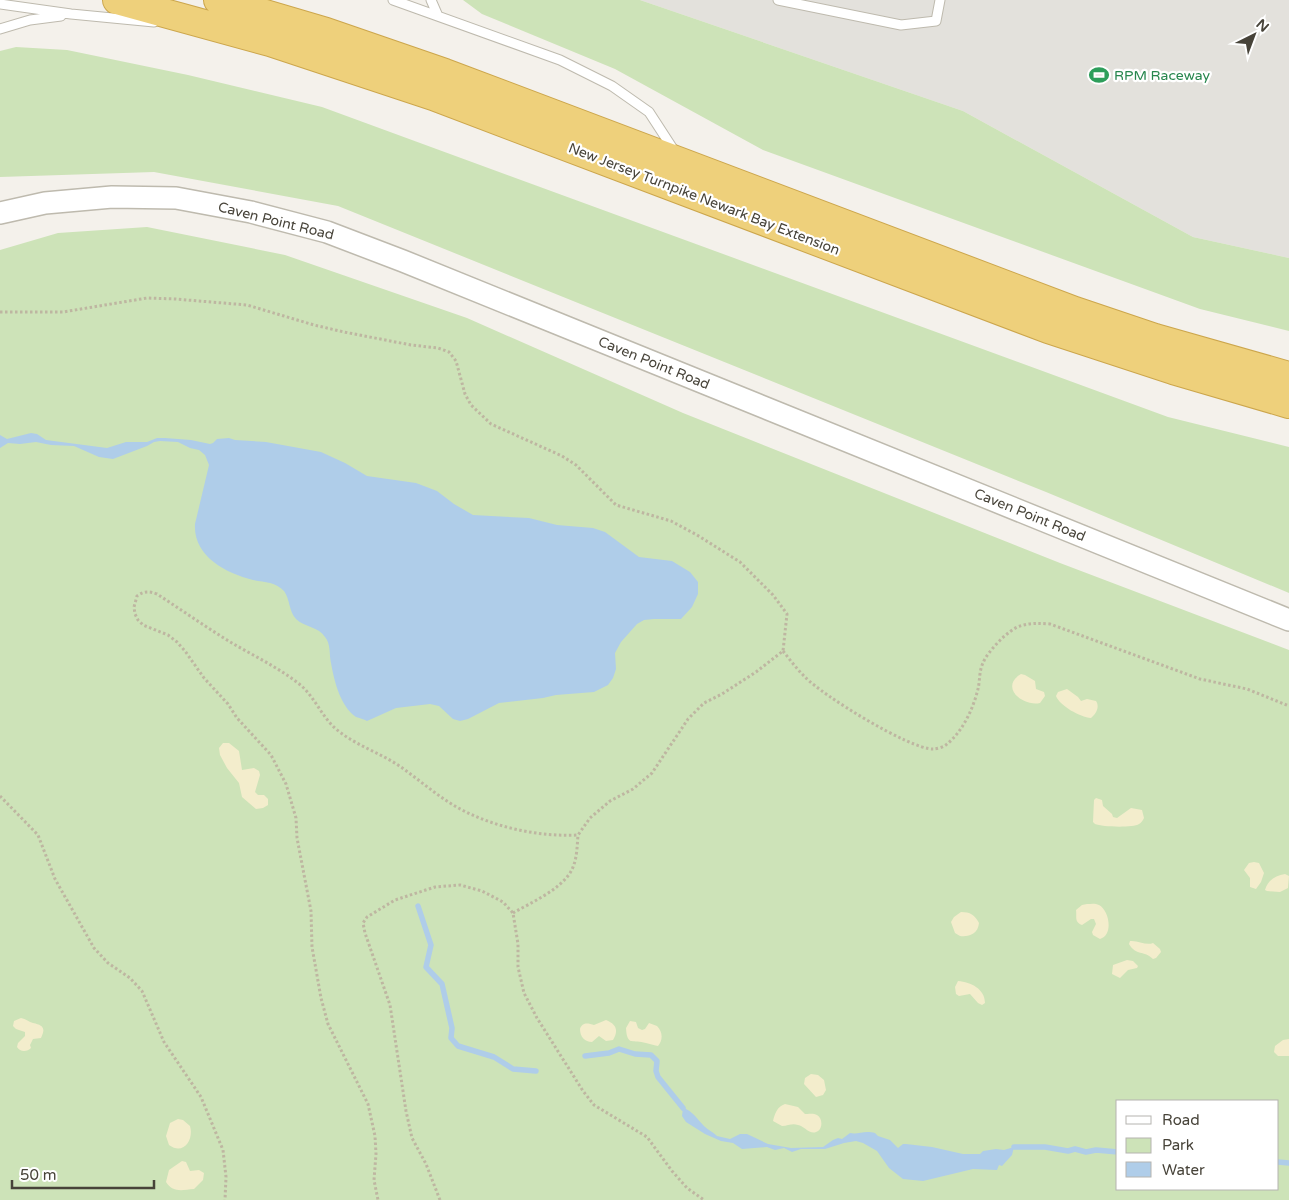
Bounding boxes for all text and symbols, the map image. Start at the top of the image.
north arrow [1229,10,1279,60]
text: N [1252,16,1272,36]
sports icon: RPM Raceway [1088,64,1110,86]
place label: RPM Raceway [1114,67,1210,84]
street label: New Jersey Turnpike Newark Bay Extension [566,139,842,259]
street label: Caven Point Road [216,198,336,244]
street label: Caven Point Road [596,333,712,393]
street label: Caven Point Road [972,485,1088,545]
legend [1116,1100,1279,1190]
text: Road [1162,1111,1200,1129]
text: Park [1162,1136,1194,1154]
scale bar [12,1158,155,1190]
text: Water [1162,1161,1205,1179]
text: 50 m [20,1166,57,1184]

